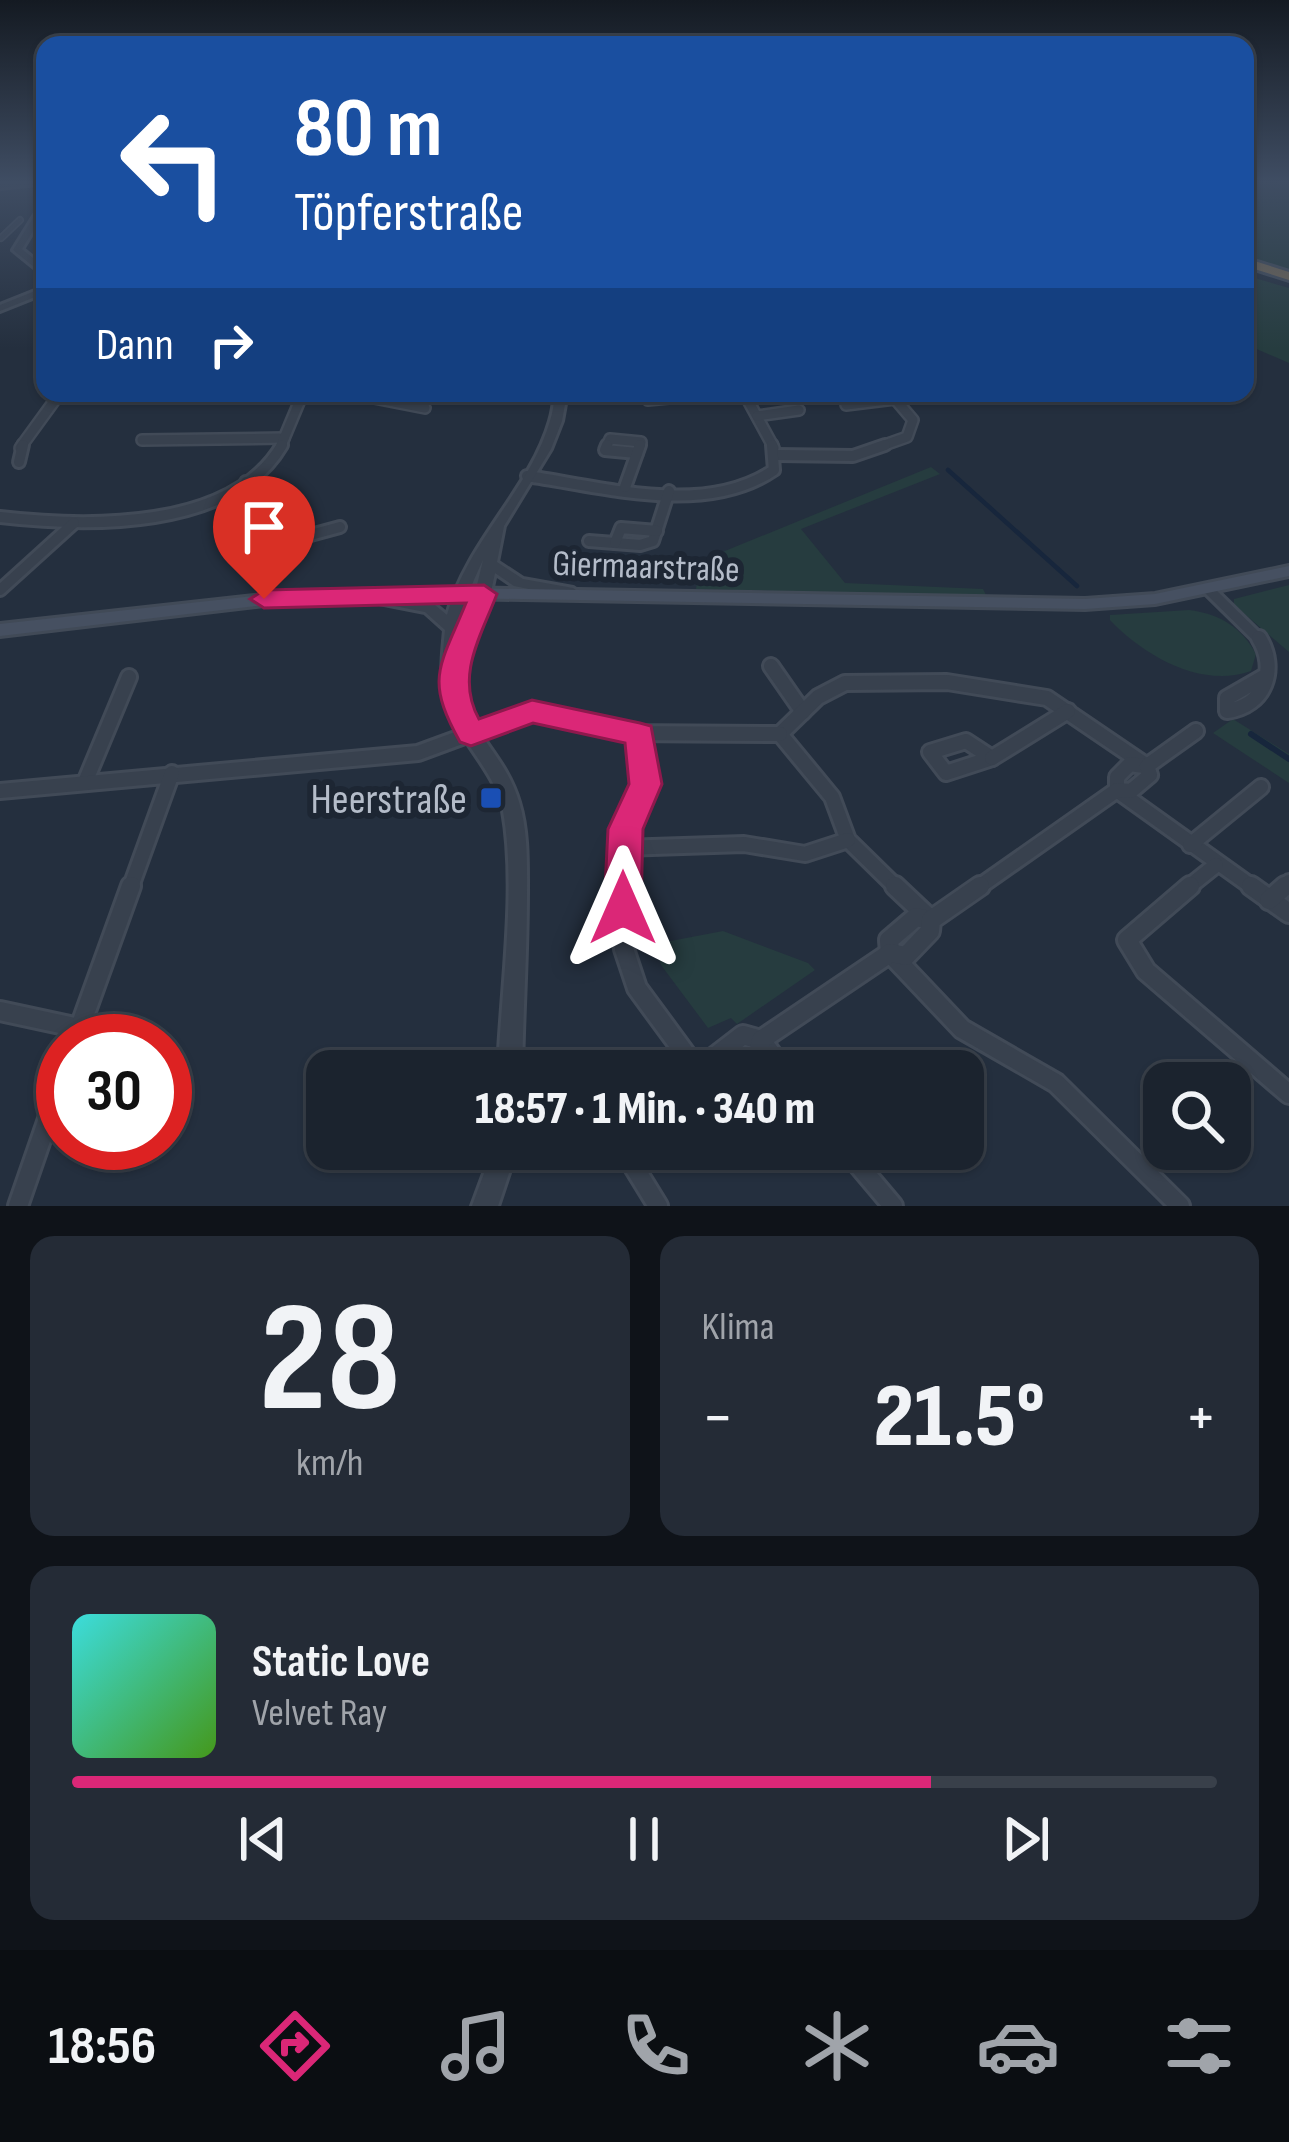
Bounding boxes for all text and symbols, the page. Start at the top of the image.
text: 80 m [294,79,442,180]
icon: left [96,84,252,240]
text: Töpferstraße [294,181,523,246]
icon: right [198,312,264,378]
text: Dann [96,318,174,373]
pin [213,476,315,599]
icon: arrive [231,494,297,560]
street label: Giermaarstraße [552,543,740,592]
place label: Heerstraße [311,775,467,826]
marker: Heerstraße [478,785,504,811]
position arrow [560,845,686,971]
speed limit sign: 30 [36,1014,192,1170]
map controls [1143,1062,1251,1170]
button: search [1143,1062,1251,1170]
text: 18:57 · 1 Min. · 340 m [475,1082,815,1137]
text: 28 [259,1268,401,1455]
text: Klima [702,1304,775,1351]
text: 21.5° [874,1364,1045,1472]
text: − [702,1379,734,1458]
text: + [1185,1379,1217,1458]
text: km/h [296,1440,363,1487]
text: Static Love [252,1635,430,1690]
text: Velvet Ray [252,1690,387,1737]
icon: previous [230,1806,296,1872]
icon: pause [611,1806,677,1872]
icon: next [993,1806,1059,1872]
icon: directions [253,2004,337,2088]
icon: music [434,2004,518,2088]
icon: phone [614,2004,698,2088]
icon: climate [795,2004,879,2088]
icon: car [976,2004,1060,2088]
icon: filters [1157,2004,1241,2088]
text: 18:56 [48,2014,156,2079]

